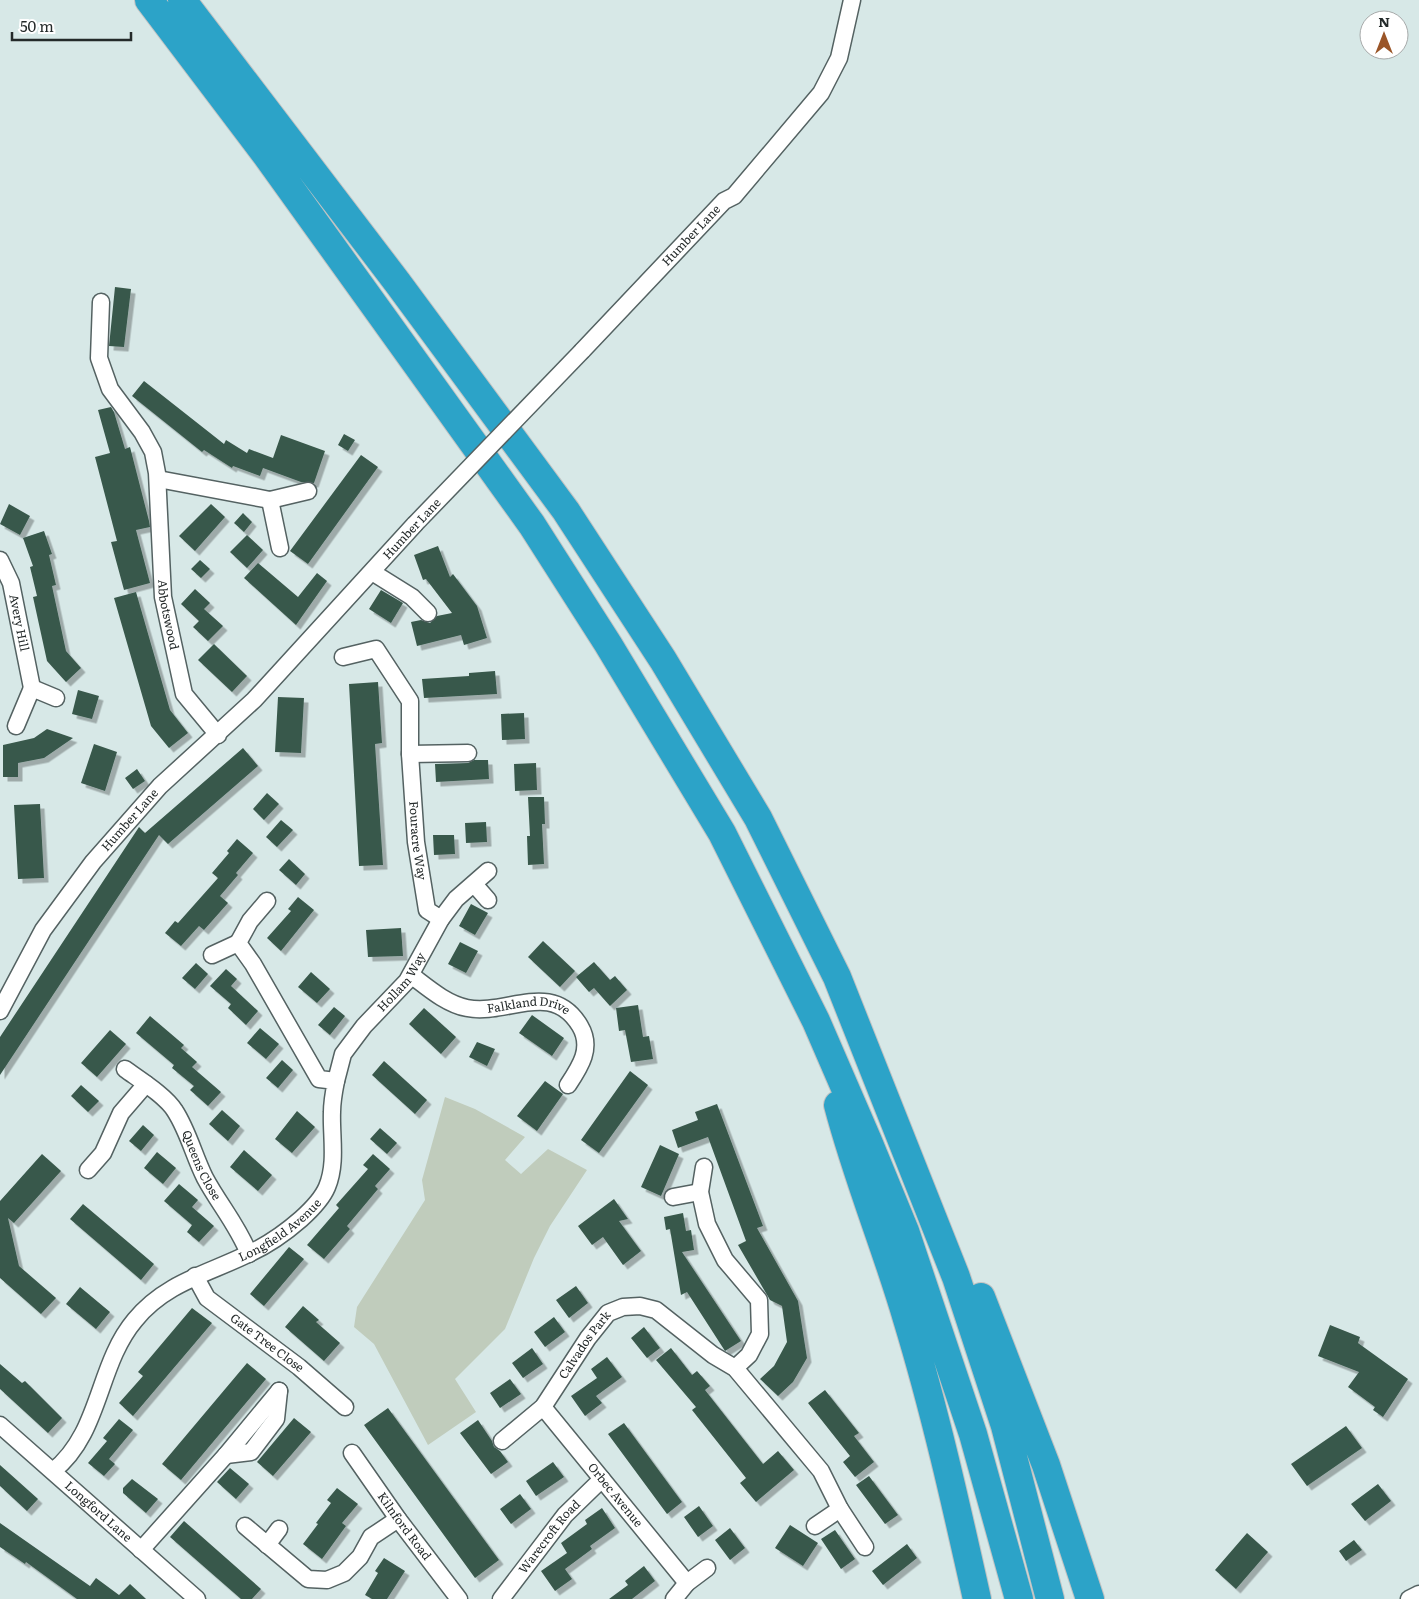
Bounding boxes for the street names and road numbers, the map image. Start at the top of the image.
street label: Humber Lane [657,200,724,269]
street label: Humber Lane [378,494,445,563]
street label: Abbotswood [154,579,184,652]
street label: Avery Hill [5,592,34,653]
street label: Humber Lane [97,784,162,855]
street label: Fouracre Way [405,800,432,881]
street label: Hollam Way [372,949,429,1015]
street label: Falkland Drive [486,992,575,1018]
street label: Queens Close [178,1127,226,1203]
street label: Longfield Avenue [235,1194,325,1265]
street label: Calvados Park [554,1306,615,1382]
street label: Gate Tree Close [227,1308,309,1376]
street label: Orbec Avenue [584,1458,648,1531]
street label: Longford Lane [61,1476,136,1546]
street label: Kilnford Road [374,1488,437,1564]
street label: Warecroft Road [514,1495,584,1577]

